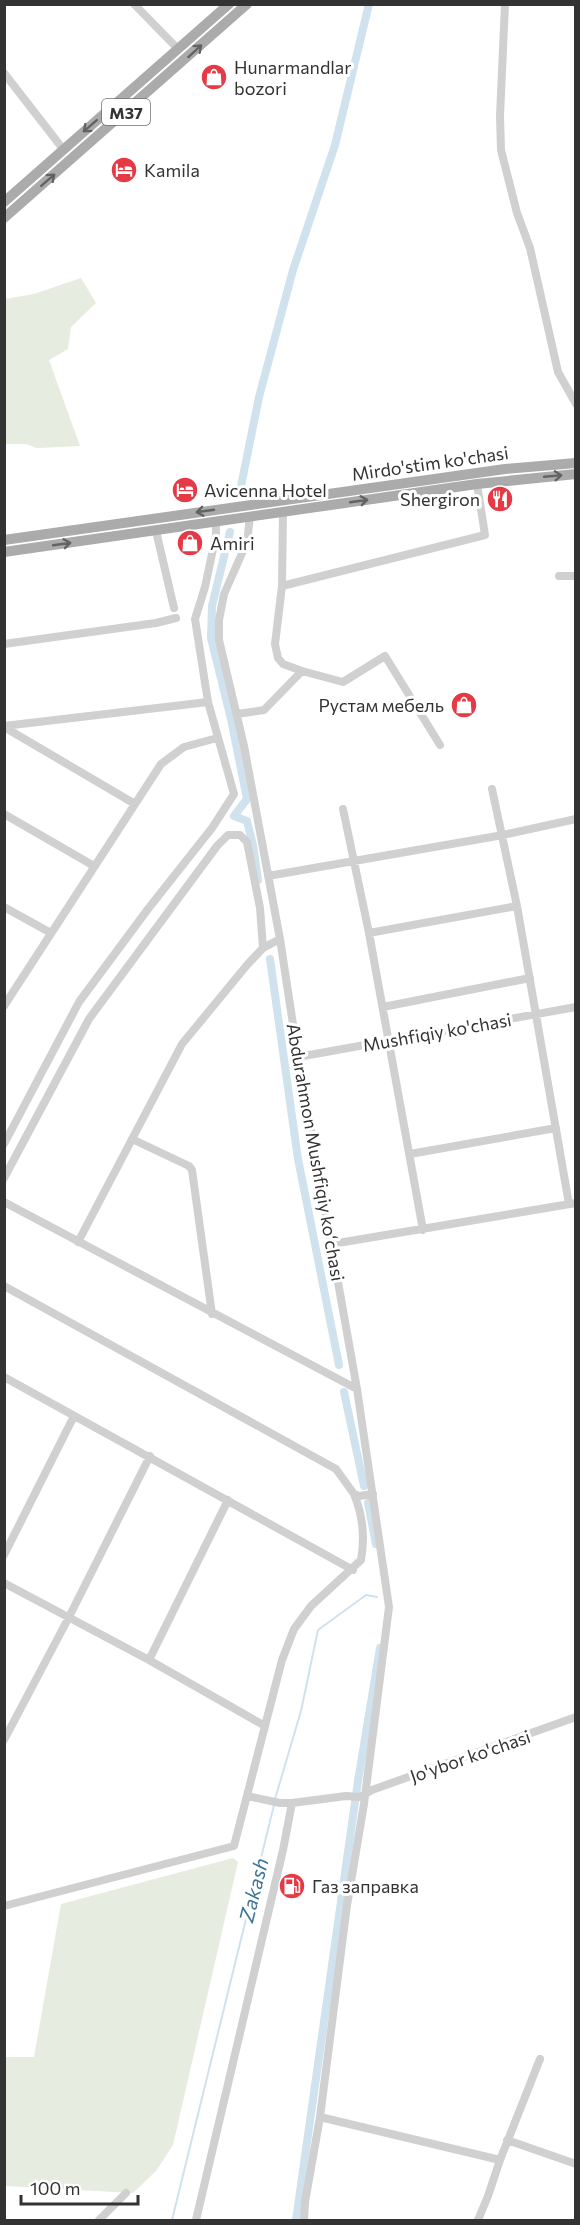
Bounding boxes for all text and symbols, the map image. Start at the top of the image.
one-way arrow [187,44,202,58]
place label: Hunarmandlar bozori [234,56,351,99]
shop icon: Hunarmandlar bozori [199,62,229,92]
road number: M37 [102,99,150,125]
one-way arrow [83,119,98,133]
hotel icon: Kamila [109,155,139,185]
place label: Kamila [144,159,200,181]
one-way arrow [40,173,55,187]
street label: Mirdo'stim ko'chasi [350,441,510,485]
one-way arrow [542,470,562,481]
hotel icon: Avicenna Hotel [170,475,200,505]
place label: Avicenna Hotel [204,479,327,501]
restaurant icon: Shergiron [485,484,515,514]
place label: Shergiron [400,488,480,510]
one-way arrow [349,496,369,507]
one-way arrow [196,506,216,517]
shop icon: Amiri [175,528,205,558]
place label: Amiri [210,532,255,554]
one-way arrow [52,539,72,550]
shop icon: Рустам мебель [449,690,479,720]
place label: Рустам мебель [318,694,444,716]
street label: Mushfiqiy ko'chasi [361,1008,513,1056]
street label: Abdurahmon Mushfiqiy koʻchasi [282,1021,350,1283]
street label: Jo'ybor ko'chasi [407,1725,533,1787]
water label: Zakash [233,1855,273,1926]
fuel station icon: Газ заправка [277,1871,307,1901]
place label: Газ заправка [312,1875,419,1897]
scale bar [21,2168,138,2206]
text: 100 m [30,2177,80,2199]

